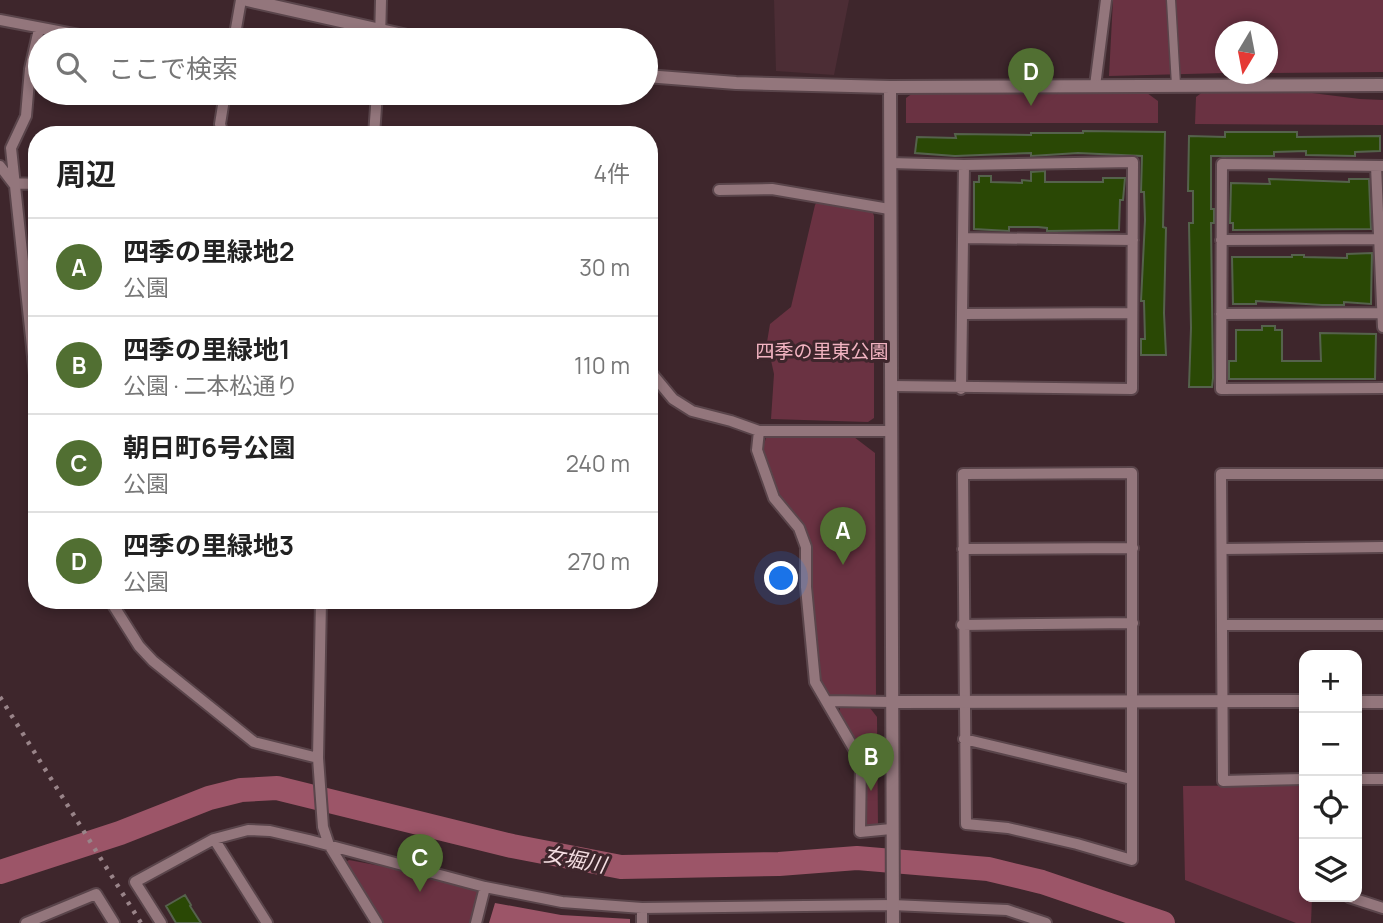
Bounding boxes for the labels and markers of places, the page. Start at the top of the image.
pin: D [1008,48,1054,106]
pin: A [820,507,866,565]
pin: B [848,733,894,791]
pin: C [397,834,443,892]

